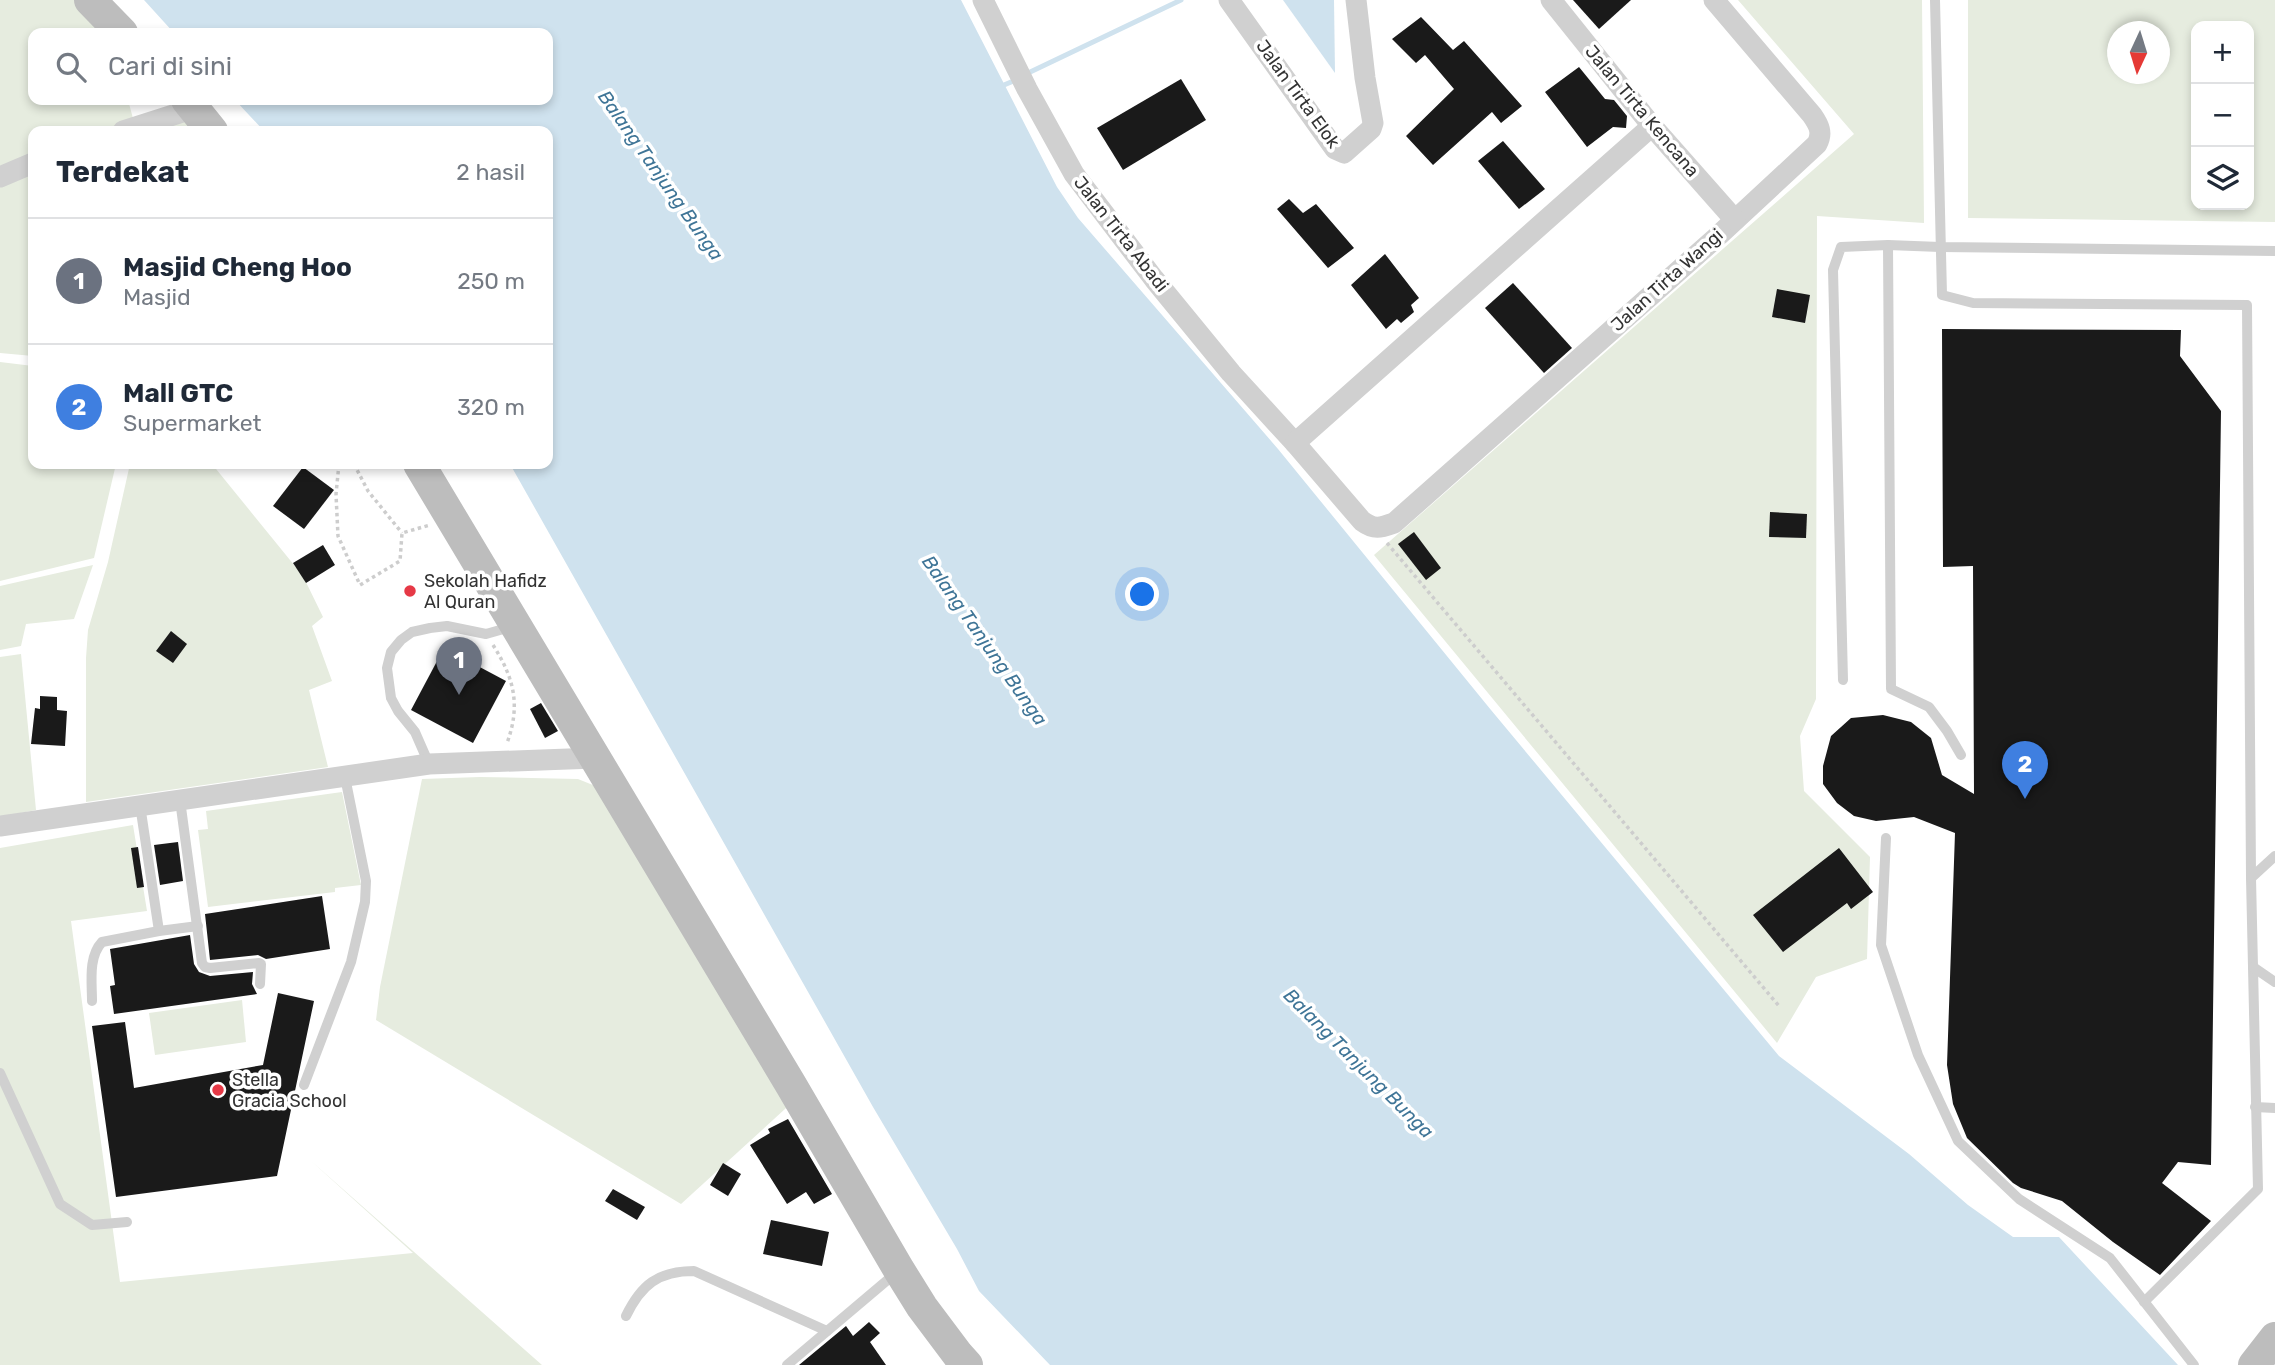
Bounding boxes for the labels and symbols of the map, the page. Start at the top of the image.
north arrow [2107,21,2170,84]
street label: Jalan Tirta Elok [1251,36,1345,153]
street label: Jalan Tirta Kencana [1580,41,1704,181]
water label: Balang Tanjung Bunga [593,86,728,265]
street label: Jalan Tirta Abadi [1069,172,1173,296]
street label: Jalan Tirta Wangi [1606,224,1728,336]
water label: Balang Tanjung Bunga [917,551,1052,730]
place label: Sekolah Hafidz Al Quran [424,570,547,613]
your location [1125,577,1159,611]
marker: Sekolah Hafidz Al Quran [402,583,418,599]
pin: 1 [436,637,482,695]
pin: 2 [2002,741,2048,799]
water label: Balang Tanjung Bunga [1279,984,1438,1143]
place label: Stella Gracia School [232,1069,347,1112]
marker: Stella Gracia School [210,1082,226,1098]

